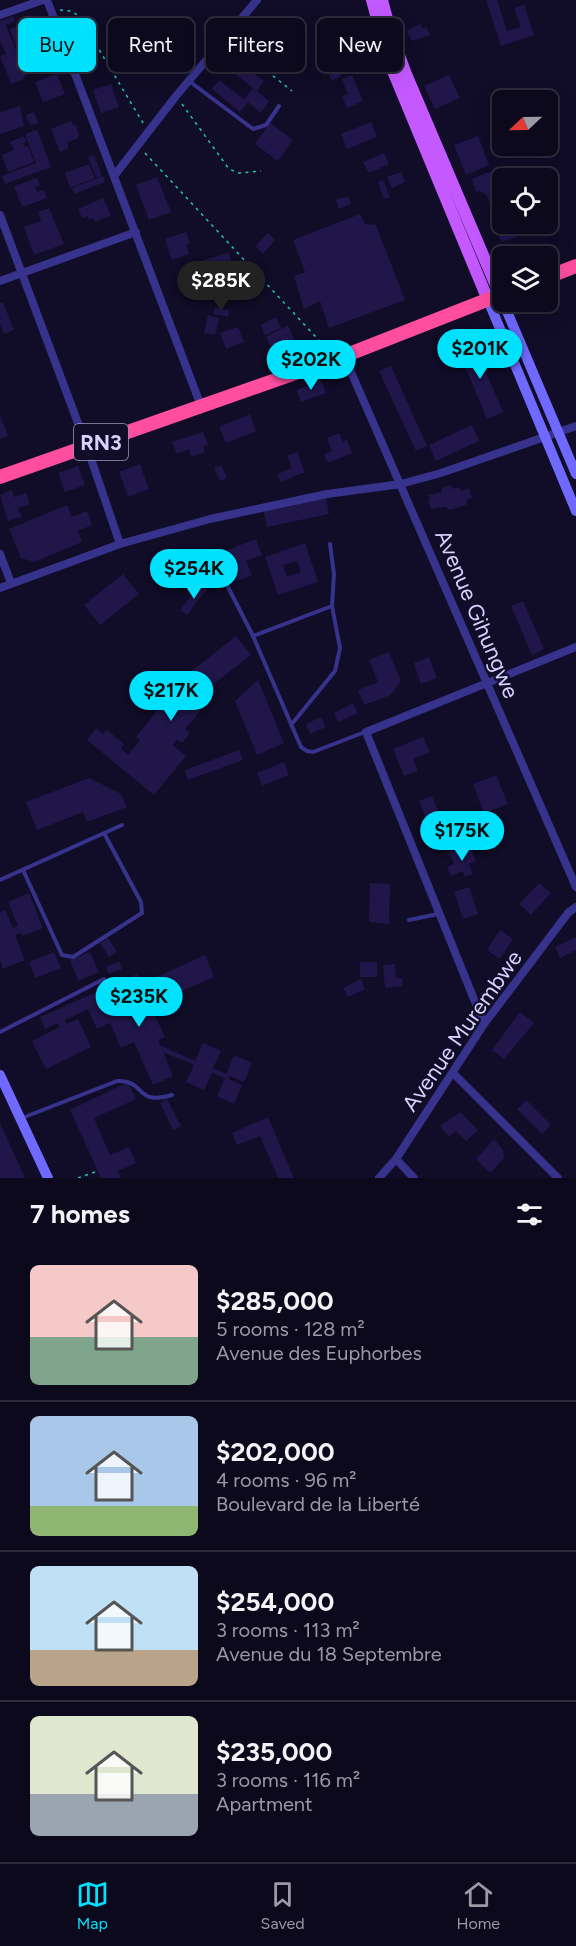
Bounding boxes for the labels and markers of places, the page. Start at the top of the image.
pin: $285K [179,261,263,312]
pin: $201K [438,329,522,380]
pin: $202K [269,340,353,391]
pin: $254K [152,549,236,600]
pin: $217K [129,671,213,722]
pin: $175K [420,811,504,862]
pin: $235K [97,977,181,1028]

